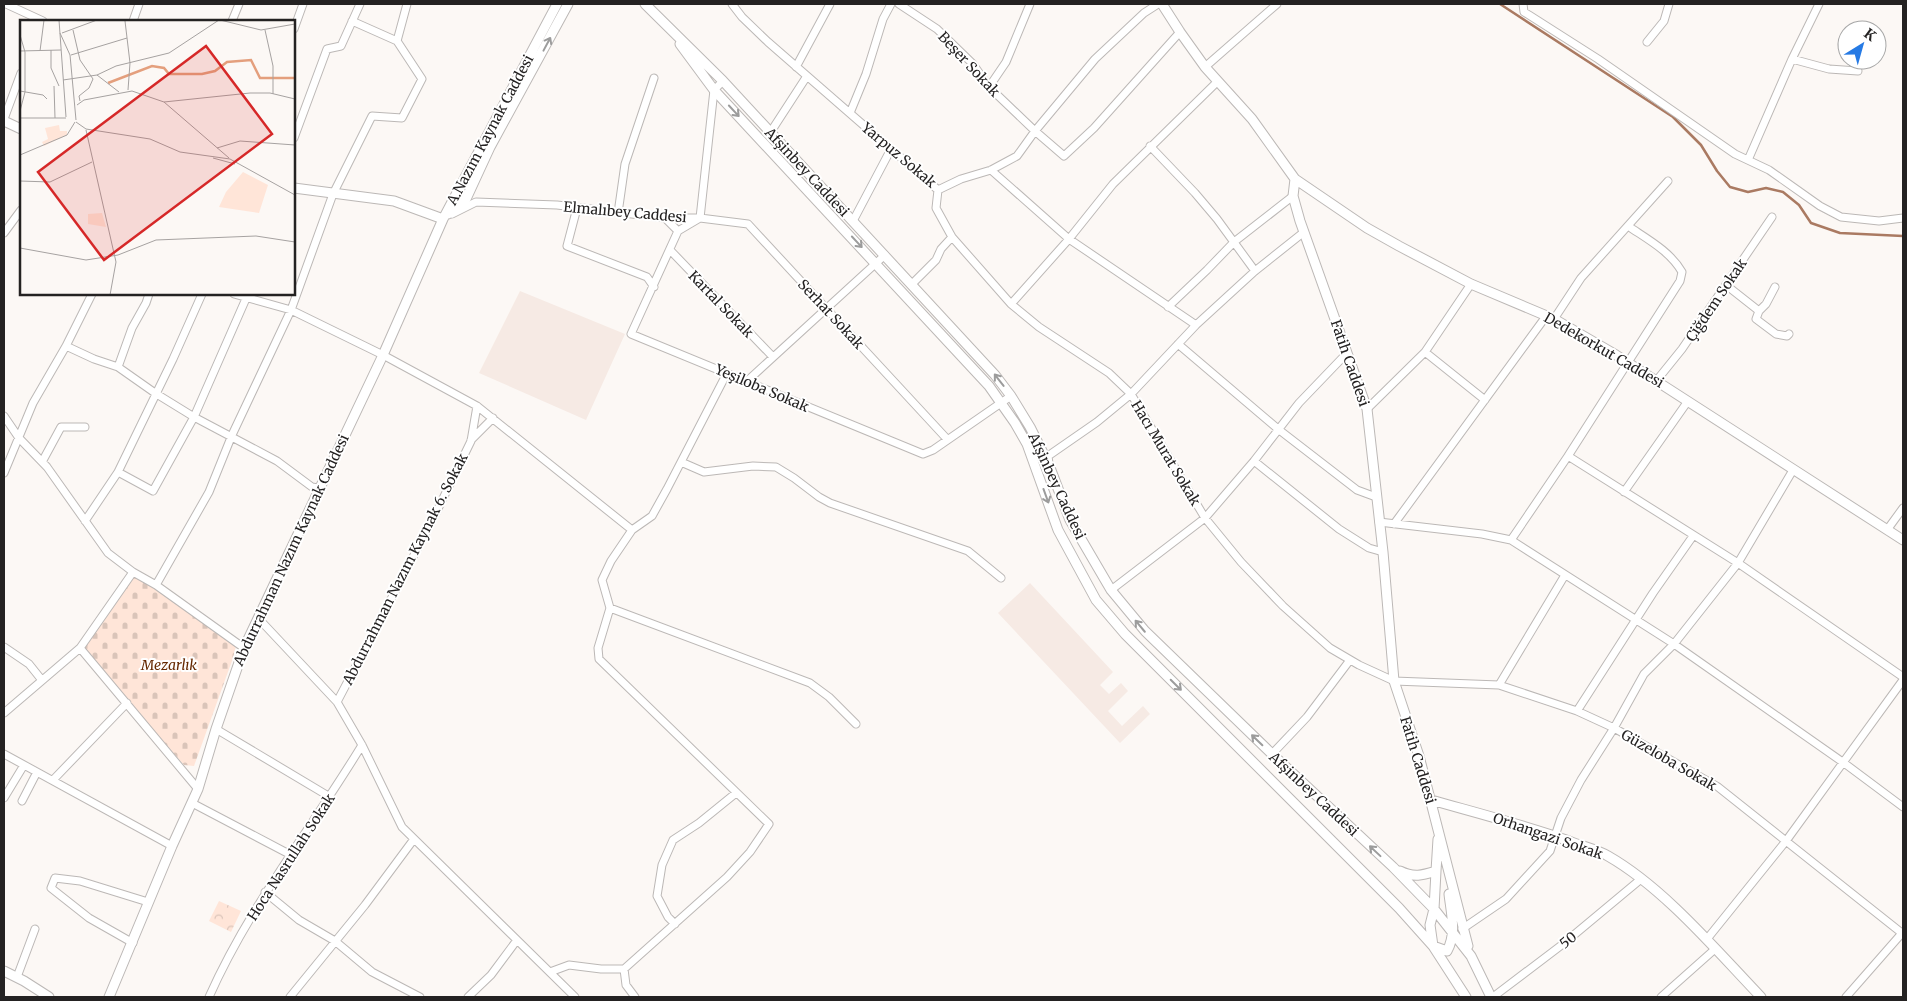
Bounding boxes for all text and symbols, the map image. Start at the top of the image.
inset map [20,20,295,295]
north arrow [1837,20,1887,70]
text: K [1860,24,1880,45]
street label: Beşer Sokak [934,28,1004,100]
one-way arrow [543,37,553,51]
street label: A.Nazım Kaynak Caddesi [442,51,538,209]
one-way arrow [728,105,740,117]
street label: Yarpuz Sokak [857,118,940,192]
street label: Afşinbey Caddesi [760,123,853,221]
street label: Elmalıbey Caddesi [563,198,688,226]
one-way arrow [851,236,863,248]
street label: Çiğdem Sokak [1682,255,1750,345]
street label: Kartal Sokak [685,267,758,341]
street label: Serhat Sokak [794,275,868,353]
street label: Dedekorkut Caddesi [1541,308,1668,392]
street label: Fatih Caddesi [1327,317,1373,409]
street label: Yeşiloba Sokak [711,360,812,416]
one-way arrow [994,374,1005,387]
street label: Hacı Murat Sokak [1127,397,1205,509]
street label: Afşinbey Caddesi [1024,429,1090,543]
street label: Abdurrahman Nazım Kaynak Caddesi [229,431,353,669]
street label: Abdurrahman Nazım Kaynak 6. Sokak [338,450,472,689]
one-way arrow [1042,488,1051,503]
one-way arrow [1135,620,1146,633]
park label: Mezarlık [140,656,197,674]
one-way arrow [1170,679,1182,691]
street label: Fatih Caddesi [1396,714,1440,806]
street label: Güzeloba Sokak [1618,725,1720,795]
one-way arrow [1250,734,1263,746]
street label: Afşinbey Caddesi [1265,747,1363,840]
street label: Hoca Nasrullah Sokak [243,790,339,924]
street label: Orhangazi Sokak [1491,809,1605,863]
one-way arrow [1369,845,1382,857]
street label: 50 [1556,928,1580,952]

